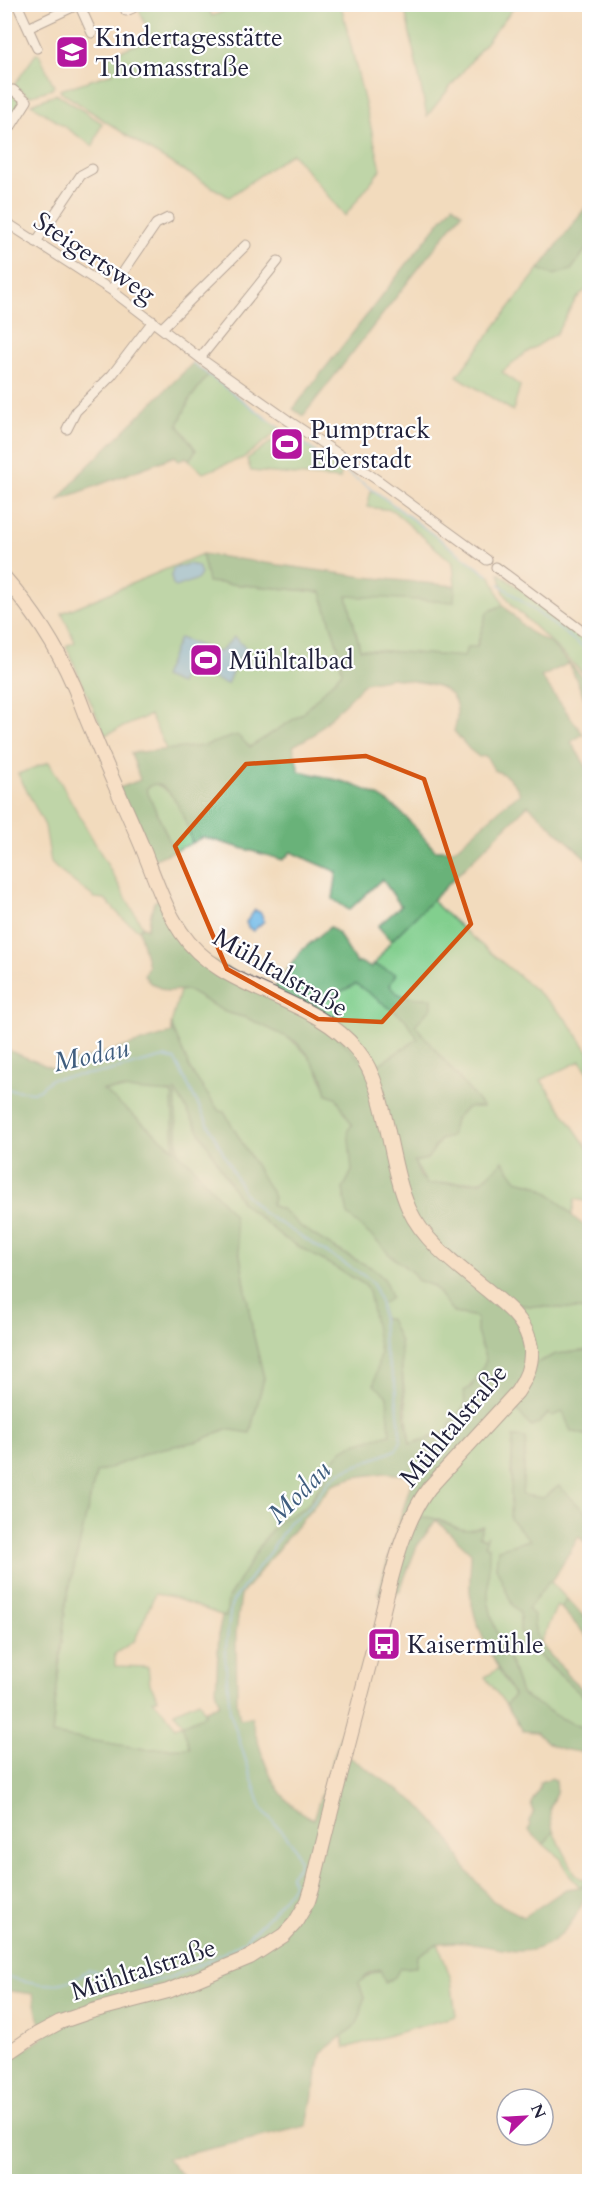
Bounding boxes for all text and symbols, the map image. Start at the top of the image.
place label: Kindertagesstätte Thomasstraße [95,20,283,85]
school or university icon: Kindertagesstätte Thomasstraße [54,34,90,70]
street label: Steigertsweg [27,204,163,311]
place label: Pumptrack Eberstadt [310,412,430,477]
sports icon: Pumptrack Eberstadt [269,426,305,462]
sports icon: Mühltalbad [188,642,224,678]
place label: Mühltalbad [229,643,354,678]
street label: Mühltalstraße [207,920,355,1025]
water label: Modau [50,1029,132,1082]
street label: Mühltalstraße [392,1356,515,1494]
water label: Modau [259,1452,340,1532]
bus stop icon: Kaisermühle [366,1626,402,1662]
place label: Kaisermühle [407,1627,544,1662]
street label: Mühltalstraße [66,1930,220,2009]
north arrow [495,2087,555,2147]
text: N [525,2100,551,2122]

